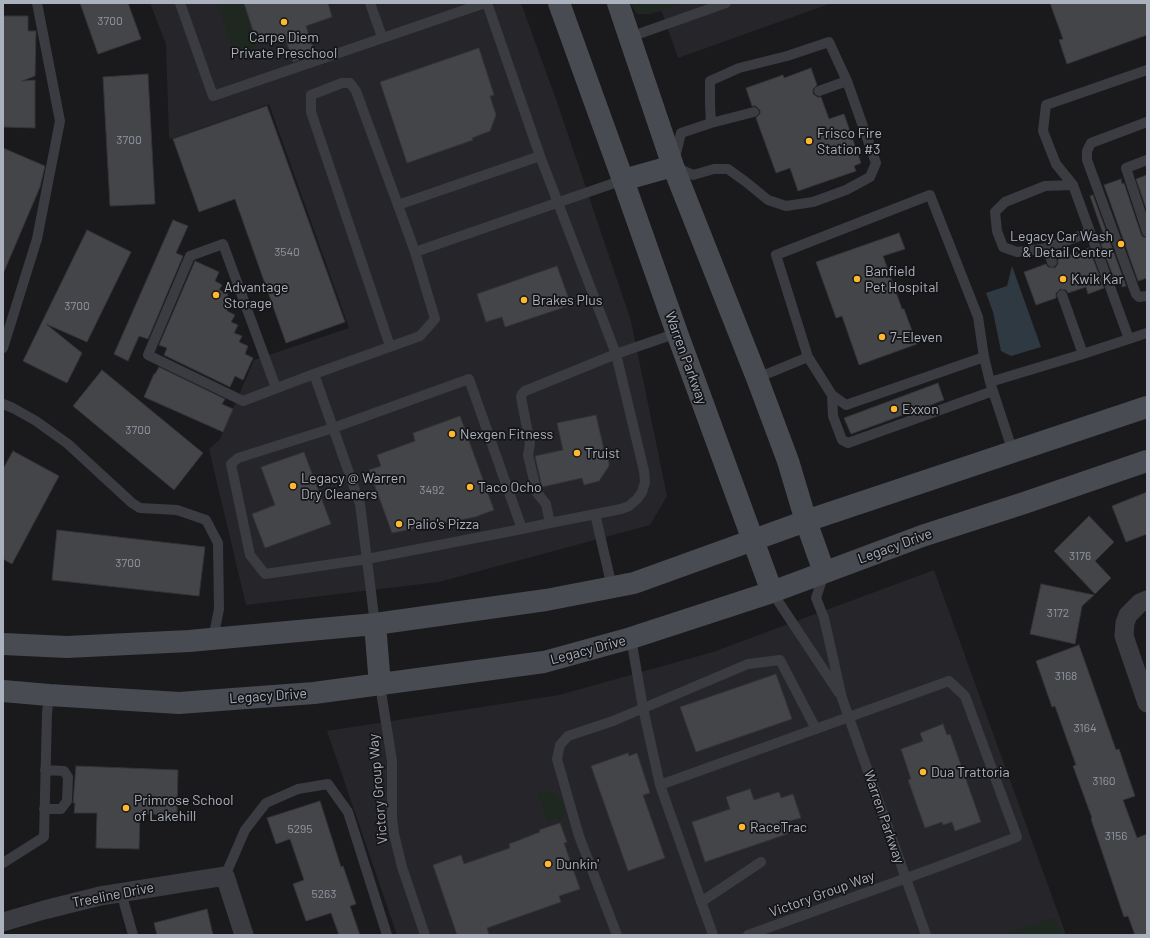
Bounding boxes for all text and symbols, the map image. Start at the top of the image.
house number: 3700 [97,14,123,28]
marker: Carpe Diem Private Preschool [279,17,289,27]
place label: Carpe Diem Private Preschool [231,29,337,62]
place label: Frisco Fire Station #3 [817,125,882,158]
house number: 3700 [116,133,142,147]
marker: Frisco Fire Station #3 [804,136,814,146]
place label: Legacy Car Wash & Detail Center [1010,228,1113,260]
marker: Legacy Car Wash & Detail Center [1116,239,1126,249]
house number: 3540 [274,245,300,259]
place label: Banfield Pet Hospital [865,263,939,296]
place label: Kwik Kar [1071,271,1124,287]
marker: Banfield Pet Hospital [852,274,862,284]
marker: Kwik Kar [1058,274,1068,284]
place label: Advantage Storage [224,279,288,312]
marker: Advantage Storage [211,290,221,300]
place label: Brakes Plus [532,292,602,308]
marker: Brakes Plus [519,295,529,305]
house number: 3700 [64,299,90,313]
street label: Warren Parkway [661,309,711,407]
place label: 7-Eleven [890,329,943,345]
marker: 7-Eleven [877,332,887,342]
place label: Exxon [902,401,939,417]
marker: Exxon [889,404,899,414]
house number: 3700 [125,423,151,437]
place label: Nexgen Fitness [460,426,553,442]
marker: Nexgen Fitness [447,429,457,439]
place label: Truist [585,445,620,461]
marker: Truist [572,448,582,458]
place label: Legacy @ Warren Dry Cleaners [301,470,406,502]
place label: Taco Ocho [478,479,542,495]
marker: Legacy @ Warren Dry Cleaners [288,481,298,491]
marker: Taco Ocho [465,482,475,492]
house number: 3492 [419,483,445,497]
place label: Palio's Pizza [407,516,479,532]
marker: Palio's Pizza [394,519,404,529]
street label: Legacy Drive [856,525,934,567]
house number: 3176 [1069,549,1091,563]
house number: 3700 [115,556,141,570]
house number: 3172 [1047,606,1069,620]
street label: Legacy Drive [548,632,628,668]
house number: 3168 [1055,669,1077,683]
street label: Legacy Drive [229,685,307,707]
house number: 3164 [1073,721,1097,735]
street label: Victory Group Way [365,733,391,845]
place label: Dua Trattoria [931,764,1010,780]
marker: Dua Trattoria [918,767,928,777]
street label: Warren Parkway [860,768,908,866]
house number: 3160 [1092,774,1116,788]
place label: Primrose School of Lakehill [134,792,234,824]
marker: Primrose School of Lakehill [121,803,131,813]
place label: RaceTrac [750,819,807,835]
house number: 5295 [287,822,313,836]
marker: RaceTrac [737,822,747,832]
house number: 3156 [1105,829,1127,843]
place label: Dunkin' [556,856,599,872]
marker: Dunkin' [543,859,553,869]
street label: Victory Group Way [767,867,877,921]
street label: Treeline Drive [71,879,155,911]
house number: 5263 [312,887,336,901]

